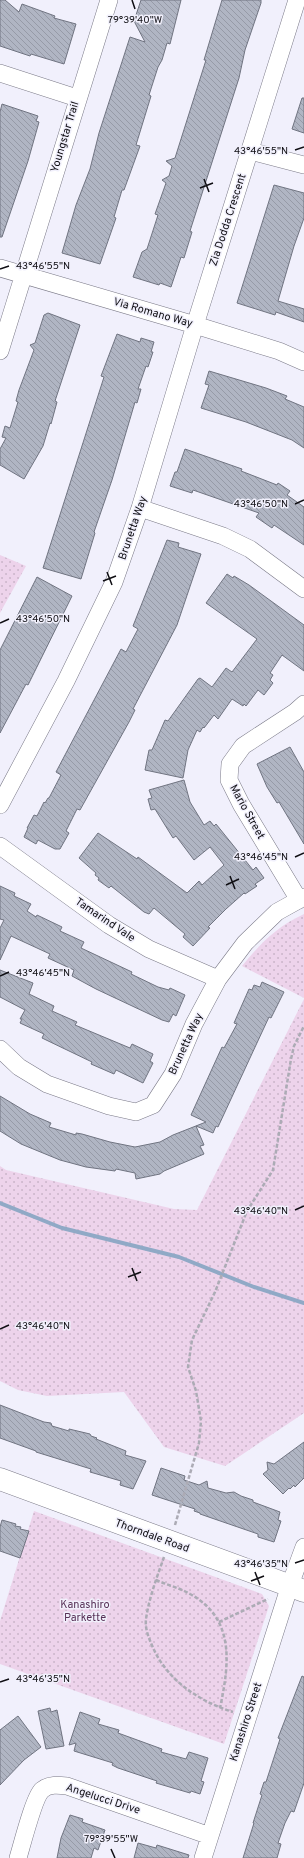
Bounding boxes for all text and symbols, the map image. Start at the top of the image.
text: 79°39'40"W [108,14,162,27]
street label: Youngstar Trail [48,100,82,174]
text: 43°46'55"N [234,145,288,158]
street label: Zia Dodda Crescent [206,172,250,268]
text: 43°46'55"N [16,260,70,273]
street label: Via Romano Way [112,295,195,331]
street label: Brunetta Way [116,494,151,562]
text: 43°46'50"N [234,498,288,511]
text: 43°46'50"N [16,613,70,626]
street label: Mario Street [226,782,268,842]
text: 43°46'45"N [234,851,288,864]
street label: Tamarind Vale [72,895,138,945]
text: 43°46'45"N [16,967,70,980]
street label: Brunetta Way [166,1011,206,1077]
text: 43°46'40"N [234,1205,288,1218]
text: 43°46'40"N [16,1320,70,1333]
street label: Thorndale Road [113,1516,191,1556]
text: 43°46'35"N [234,1558,288,1571]
park label: Kanashiro Parkette [60,1598,110,1625]
text: 43°46'35"N [16,1673,70,1686]
street label: Kanashiro Street [227,1681,265,1763]
street label: Angelucci Drive [64,1780,142,1818]
text: 79°39'55"W [84,1833,138,1846]

